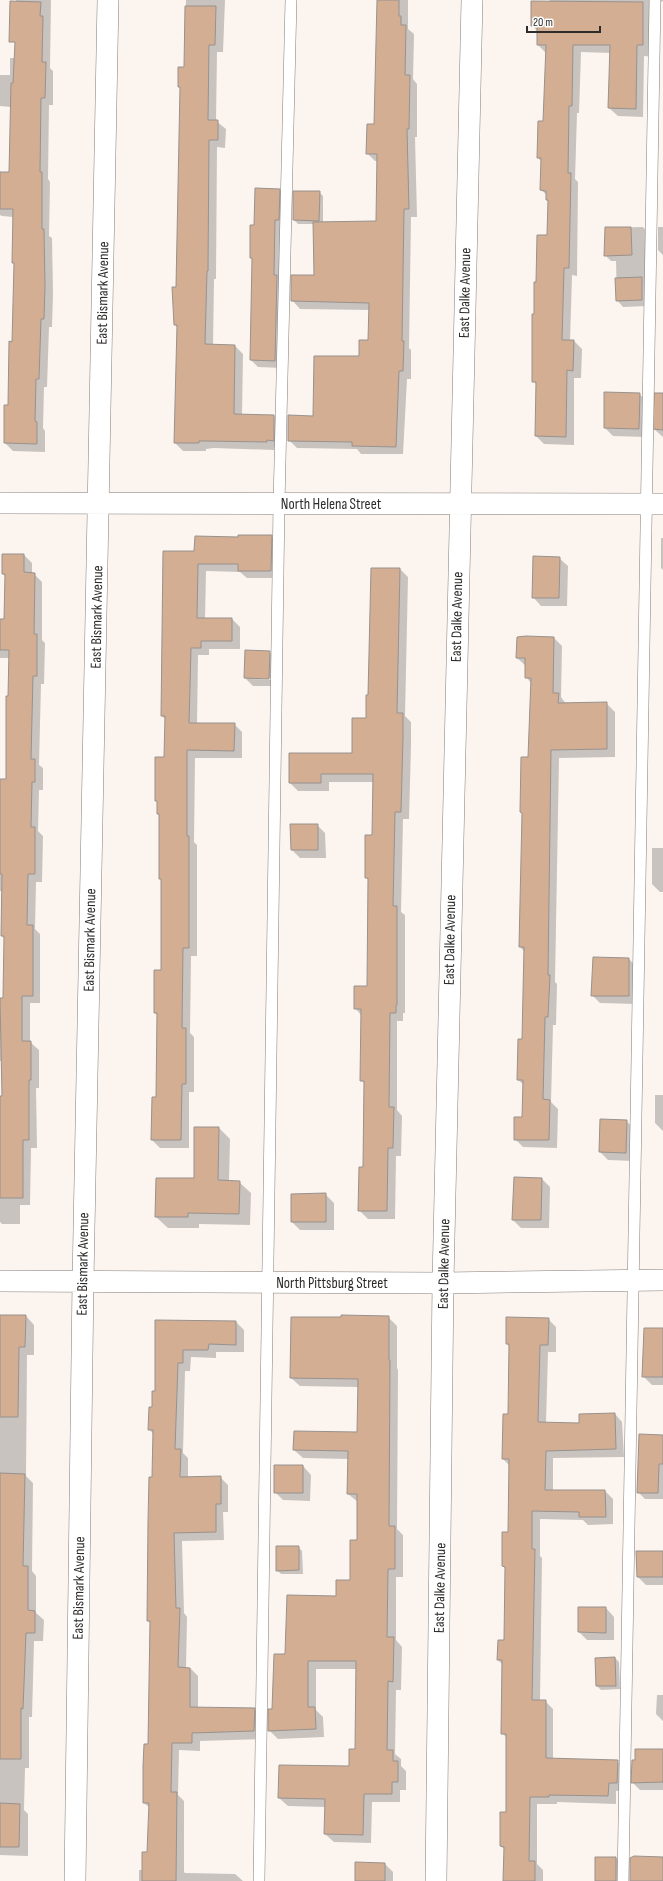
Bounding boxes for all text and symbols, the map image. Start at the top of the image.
scale bar [527,8,600,34]
text: 20 m [533,15,553,30]
street label: East Bismark Avenue [93,241,113,345]
street label: East Dalke Avenue [455,248,475,338]
street label: North Helena Street [281,495,382,514]
street label: East Bismark Avenue [87,565,107,669]
street label: East Dalke Avenue [447,572,467,662]
street label: East Bismark Avenue [80,888,100,992]
street label: East Dalke Avenue [440,895,460,985]
street label: East Bismark Avenue [73,1212,93,1316]
street label: East Dalke Avenue [434,1219,454,1309]
street label: North Pittsburg Street [276,1274,388,1293]
street label: East Bismark Avenue [69,1536,89,1640]
street label: East Dalke Avenue [430,1543,450,1633]

